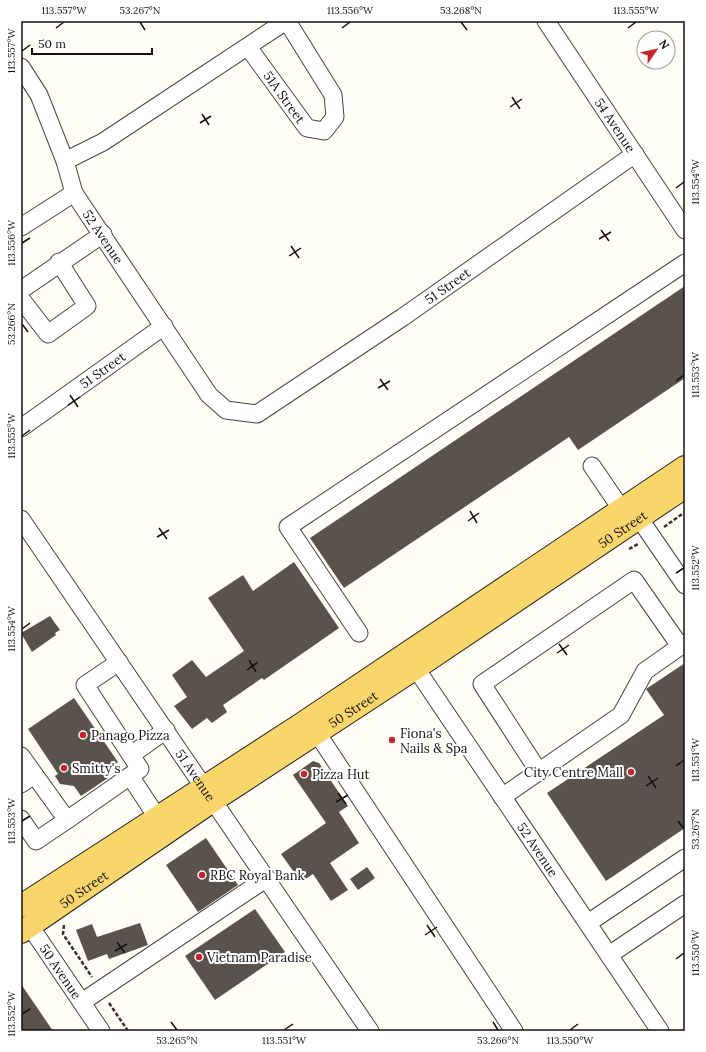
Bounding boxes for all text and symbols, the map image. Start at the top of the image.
text: 113.557°W [42,4,87,17]
text: 53.267°N [120,4,161,17]
text: 113.556°W [327,4,374,17]
text: 53.268°N [440,4,482,17]
text: 113.555°W [613,4,660,17]
text: 113.557°W [5,28,18,73]
scale bar [32,30,152,56]
north arrow [636,30,676,70]
text: 50 m [38,36,66,51]
text: N [656,37,673,52]
street label: 51A Street [260,68,309,127]
street label: 54 Avenue [591,95,639,155]
text: 113.554°W [689,158,702,205]
street label: 52 Avenue [79,206,127,267]
text: 113.556°W [5,219,18,266]
street label: 51 Street [421,264,474,308]
text: 53.266°N [5,303,18,345]
street label: 51 Street [76,348,129,392]
text: 113.553°W [689,351,702,398]
text: 113.555°W [5,412,18,459]
street label: 50 Street [595,507,650,552]
text: 113.552°W [689,544,702,591]
text: 113.554°W [5,605,18,652]
street label: 50 Street [325,687,381,731]
place label: Fiona's Nails & Spa [400,725,468,757]
place label: Panago Pizza [91,727,170,744]
marker: Panago Pizza [78,730,88,740]
marker: Fiona's Nails & Spa [387,735,397,745]
text: 113.551°W [689,737,702,782]
street label: 51 Avenue [172,746,219,804]
place label: Smitty's [72,760,121,777]
marker: Smitty's [59,763,69,773]
place label: City Centre Mall [524,764,623,781]
place label: Pizza Hut [312,766,370,783]
marker: City Centre Mall [626,767,636,777]
marker: Pizza Hut [299,769,309,779]
text: 113.553°W [5,797,18,844]
text: 53.267°N [689,808,702,849]
street label: 52 Avenue [514,819,562,880]
street label: 50 Street [56,866,111,912]
place label: RBC Royal Bank [210,867,305,884]
marker: RBC Royal Bank [197,870,207,880]
text: 113.550°W [689,929,702,976]
street label: 50 Avenue [36,941,85,1002]
place label: Vietnam Paradise [206,949,312,966]
marker: Vietnam Paradise [194,952,204,962]
text: 113.552°W [5,990,18,1037]
text: 53.265°N [156,1034,198,1047]
text: 113.551°W [262,1034,307,1047]
text: 53.266°N [477,1034,519,1047]
text: 113.550°W [547,1034,594,1047]

